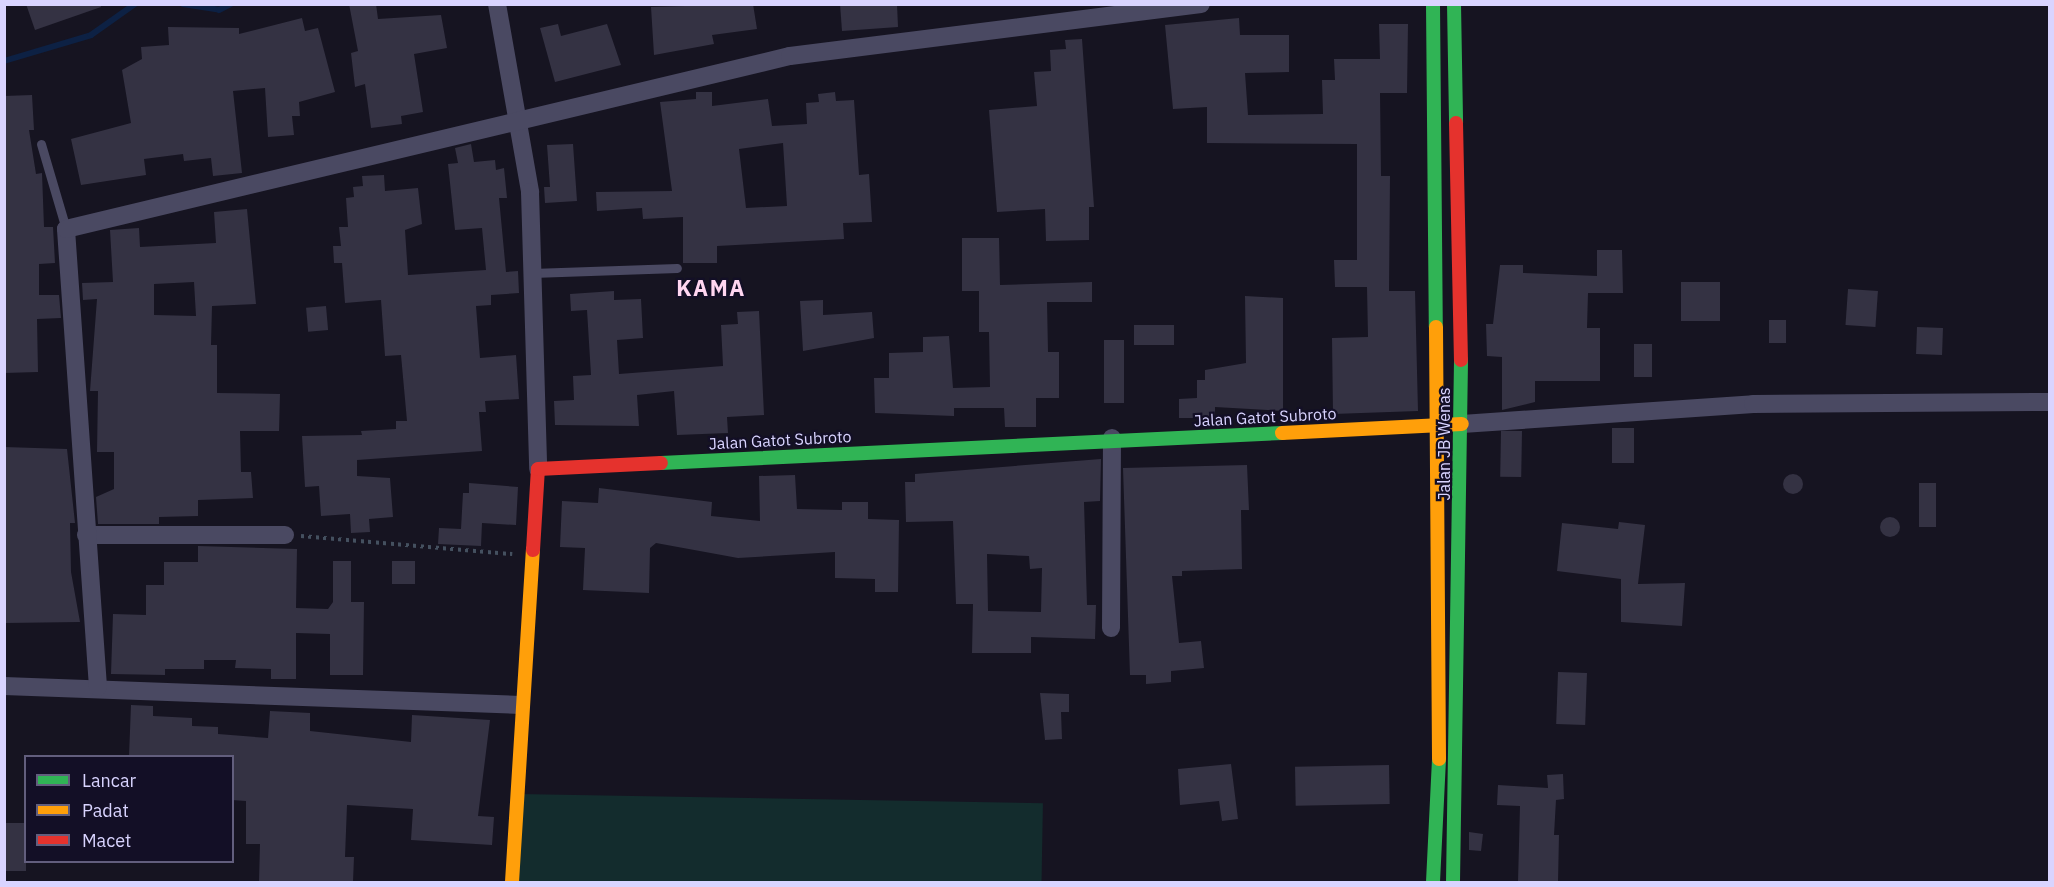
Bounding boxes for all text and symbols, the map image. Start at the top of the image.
district label: KAMA [676,275,746,301]
street label: Jalan JB Wenas [1434,387,1454,501]
street label: Jalan Gatot Subroto [1193,404,1337,430]
street label: Jalan Gatot Subroto [708,427,852,453]
legend [24,755,234,863]
text: Lancar [82,769,136,792]
text: Padat [82,799,129,822]
text: Macet [82,829,131,852]

